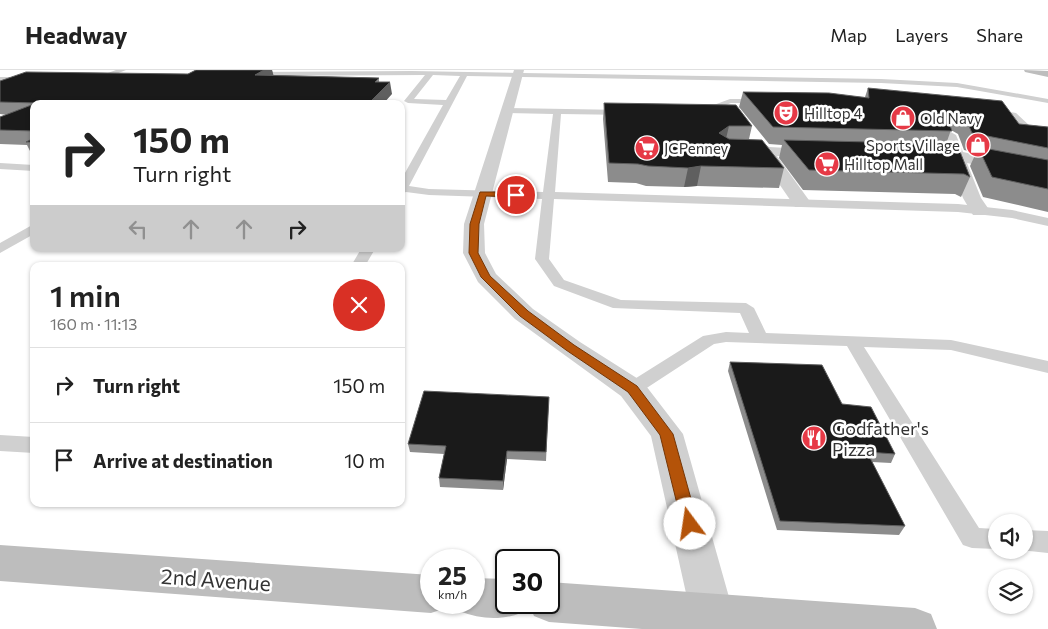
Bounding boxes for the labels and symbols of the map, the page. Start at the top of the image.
theatre icon: Hilltop 4 [773,100,799,126]
place label: Hilltop 4 [804,104,862,122]
shop icon: Old Navy [890,105,916,131]
place label: Old Navy [920,109,982,127]
shop icon: Sports Village [965,132,991,158]
supermarket icon: JCPenney [634,135,660,161]
place label: Sports Village [866,136,960,154]
place label: JCPenney [664,139,729,157]
supermarket icon: Hilltop Mall [814,151,840,177]
place label: Hilltop Mall [844,155,923,173]
pin [495,174,537,216]
place label: Godfather's Pizza [832,417,929,460]
restaurant icon: Godfather's Pizza [801,425,827,451]
position arrow [663,497,715,549]
speed limit sign: 30 [495,549,560,614]
street label: 2nd Avenue [160,563,272,595]

